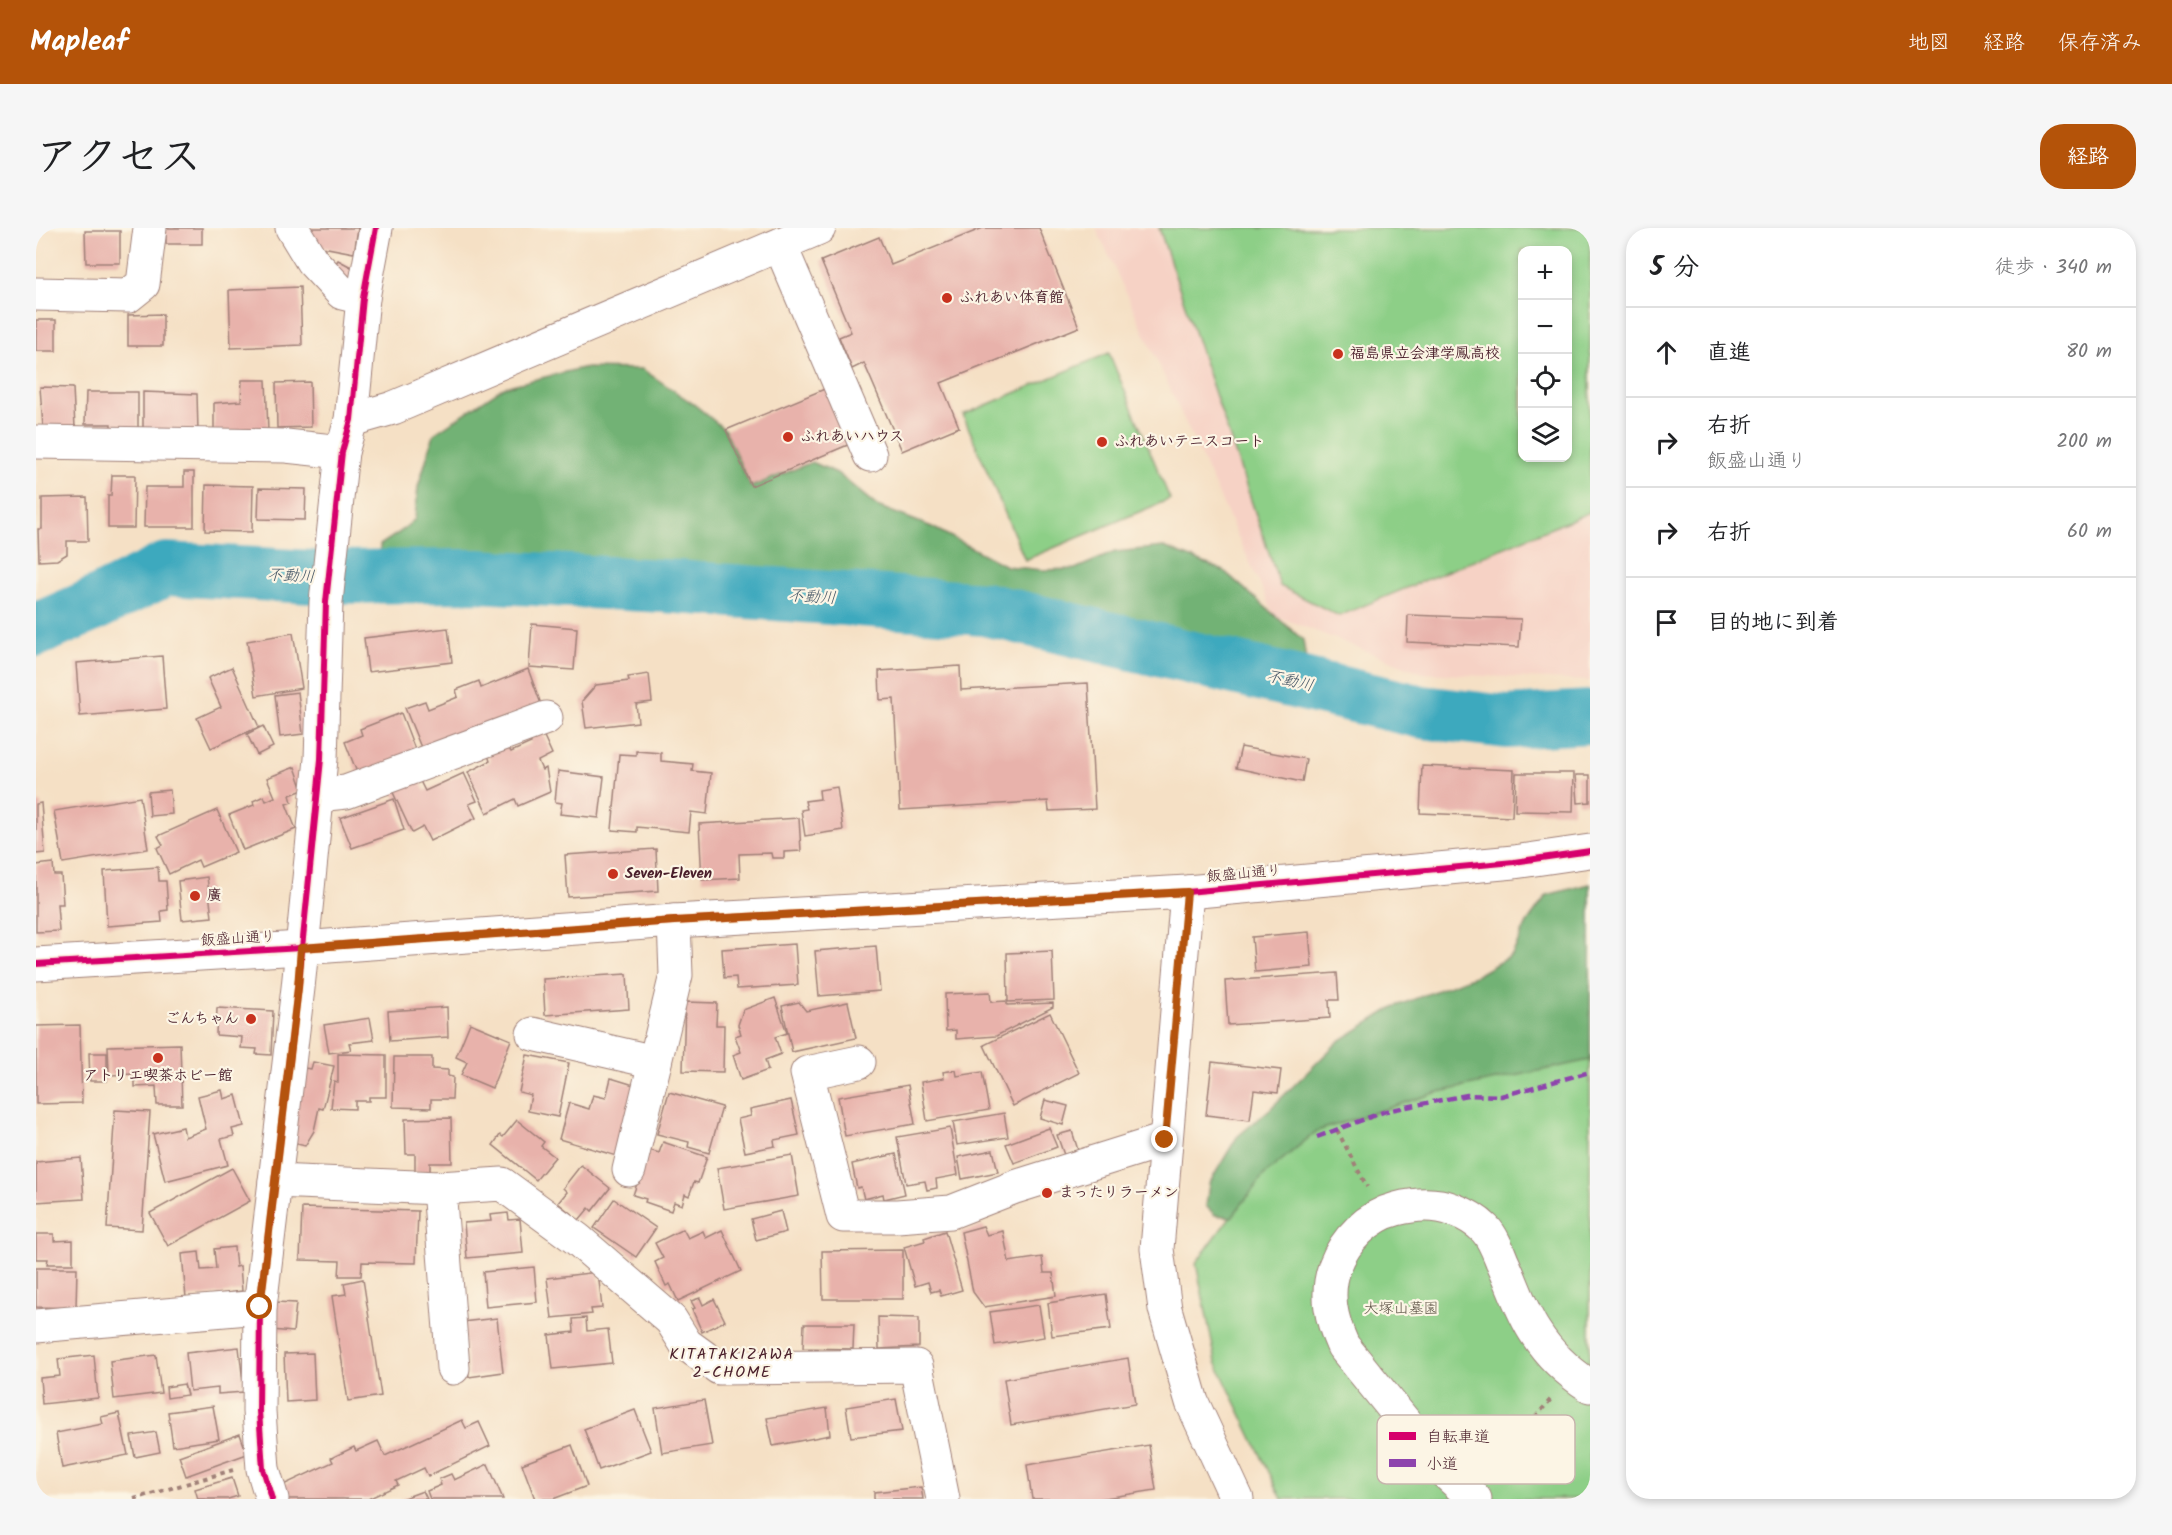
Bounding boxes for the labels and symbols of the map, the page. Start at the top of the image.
place label: ふれあい体育館 [959,286,1064,310]
marker: ふれあい体育館 [940,291,954,305]
place label: 福島県立会津学鳳高校 [1350,342,1500,366]
marker: 福島県立会津学鳳高校 [1331,347,1345,361]
place label: ふれあいハウス [800,425,904,449]
marker: ふれあいハウス [781,430,795,444]
place label: ふれあいテニスコート [1114,430,1264,454]
marker: ふれあいテニスコート [1095,435,1109,449]
water label: 不動川 [266,562,316,590]
water label: 不動川 [787,583,837,611]
water label: 不動川 [1264,663,1316,699]
street label: 飯盛山通り [1206,859,1282,889]
place label: Seven-Eleven [625,862,712,886]
marker: Seven-Eleven [606,867,620,881]
place label: 廣 [207,884,222,908]
marker: 廣 [188,889,202,903]
street label: 飯盛山通り [200,925,276,953]
place label: ごんちゃん [165,1007,239,1031]
marker: ごんちゃん [244,1012,258,1026]
marker: アトリエ喫茶ホビー館 [151,1051,165,1065]
place label: アトリエ喫茶ホビー館 [83,1064,233,1088]
route end [1151,1126,1177,1152]
place label: まったりラーメン [1059,1181,1179,1205]
marker: まったりラーメン [1040,1186,1054,1200]
route start [246,1293,272,1319]
park label: 大塚山墓園 [1363,1297,1439,1321]
district label: KITATAKIZAWA 2-CHOME [669,1342,795,1385]
legend [1377,1415,1575,1484]
text: 自転車道 [1426,1425,1490,1450]
text: 小道 [1426,1452,1458,1477]

